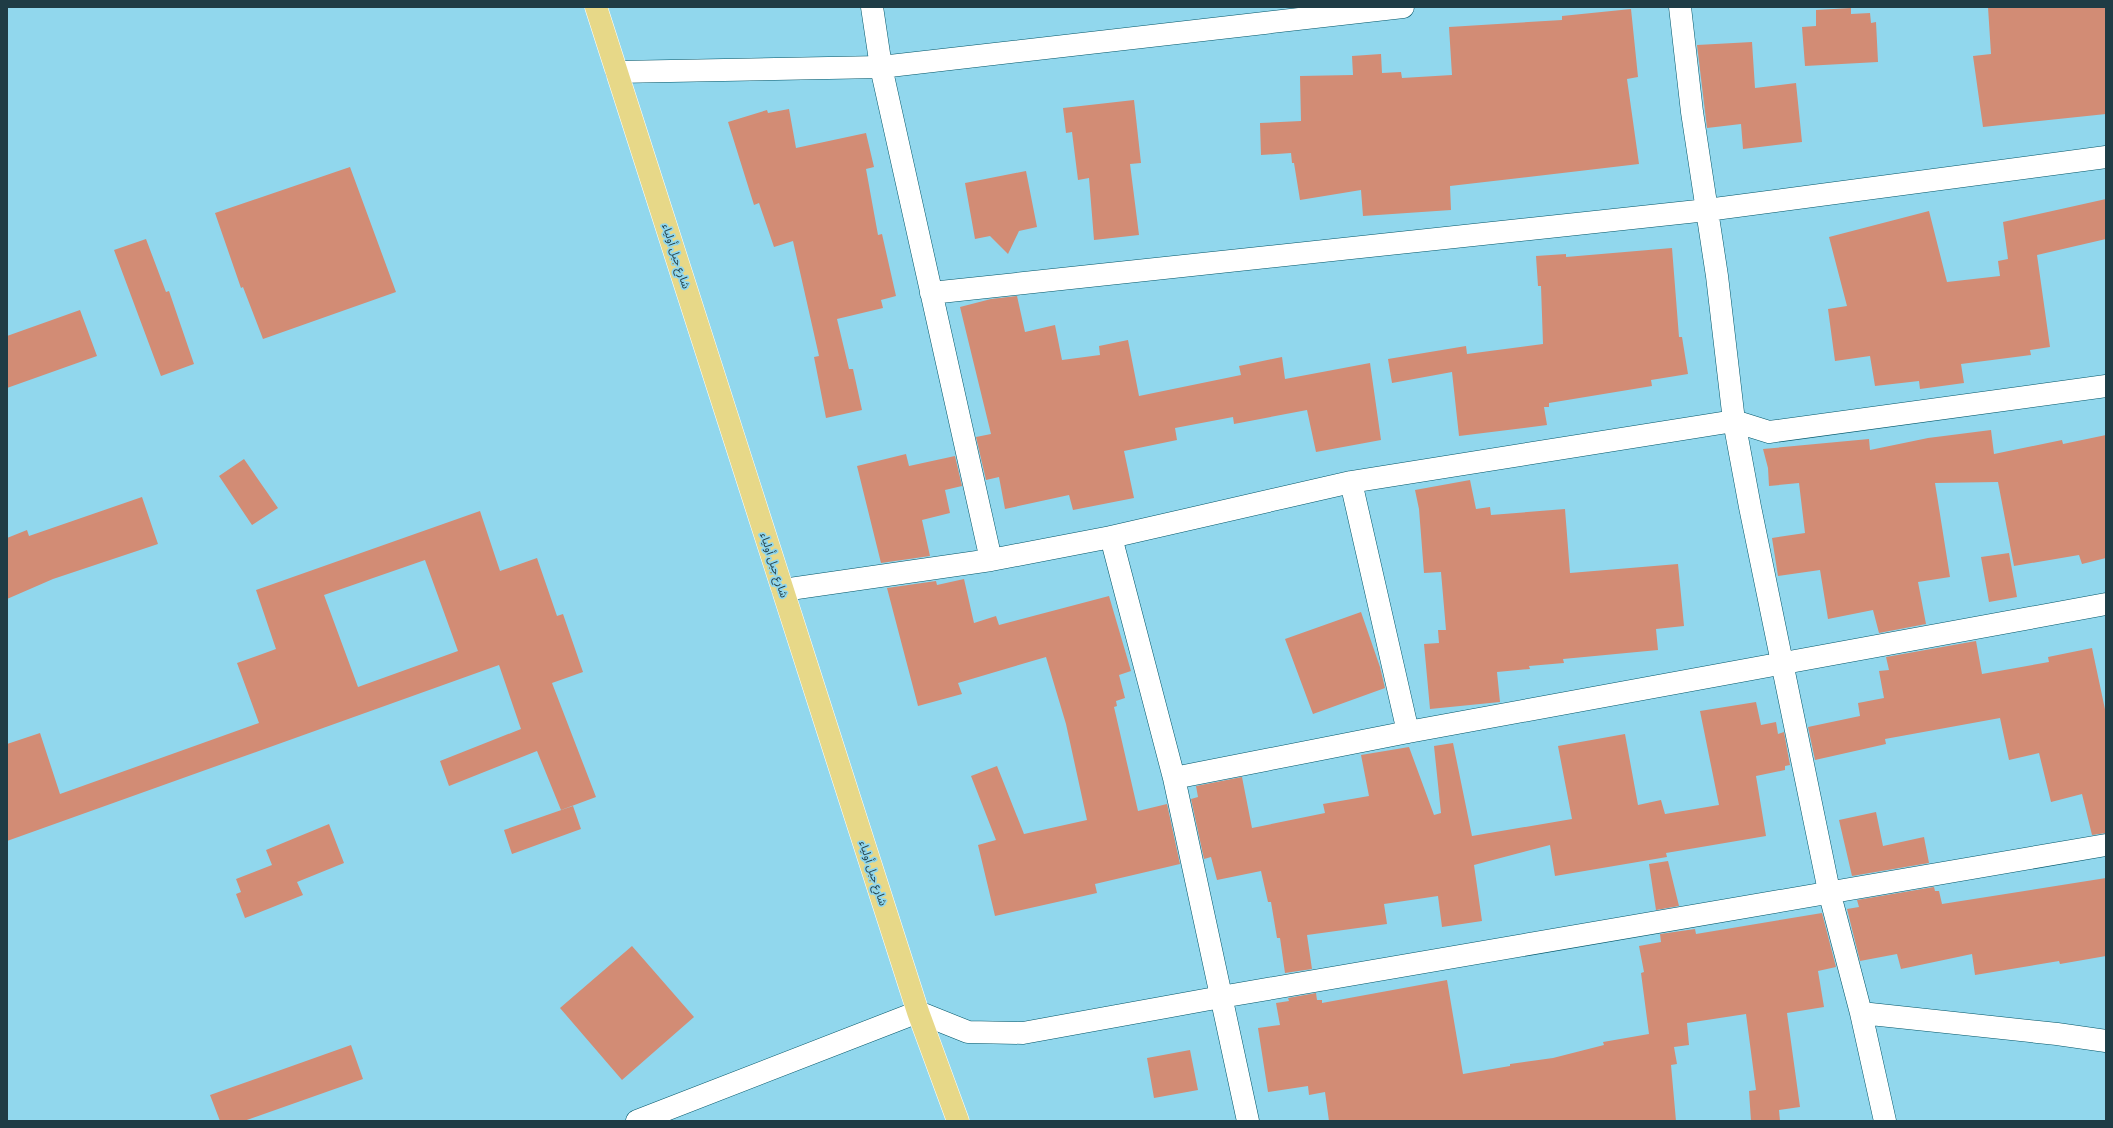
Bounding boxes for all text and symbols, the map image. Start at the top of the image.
street label: شارع جبل أولياء [658,222,694,291]
street label: شارع جبل أولياء [756,531,792,600]
street label: شارع جبل أولياء [855,839,891,908]

